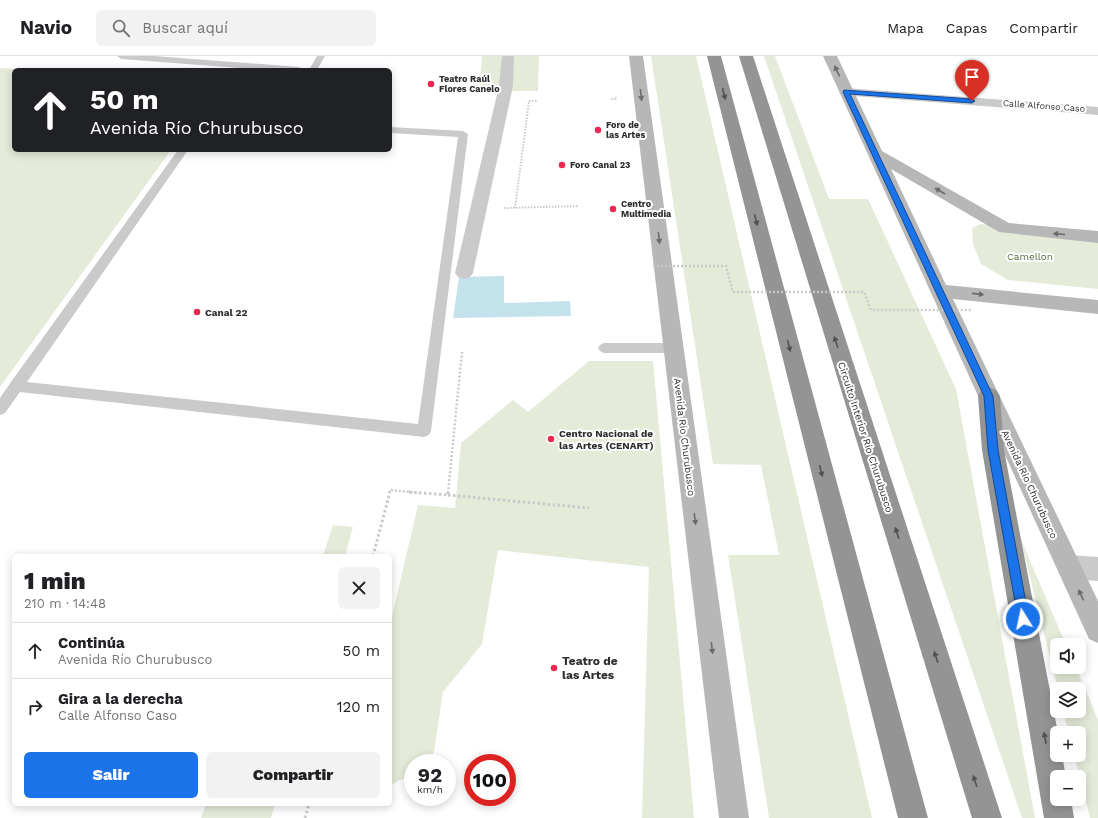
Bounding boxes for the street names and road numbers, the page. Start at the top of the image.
street label: Calle Alfonso Caso [1003,98,1085,114]
street label: Circuito Interior Río Churubusco [836,360,895,514]
street label: Avenida Río Churubusco [672,378,697,497]
street label: Avenida Río Churubusco [999,428,1060,540]

